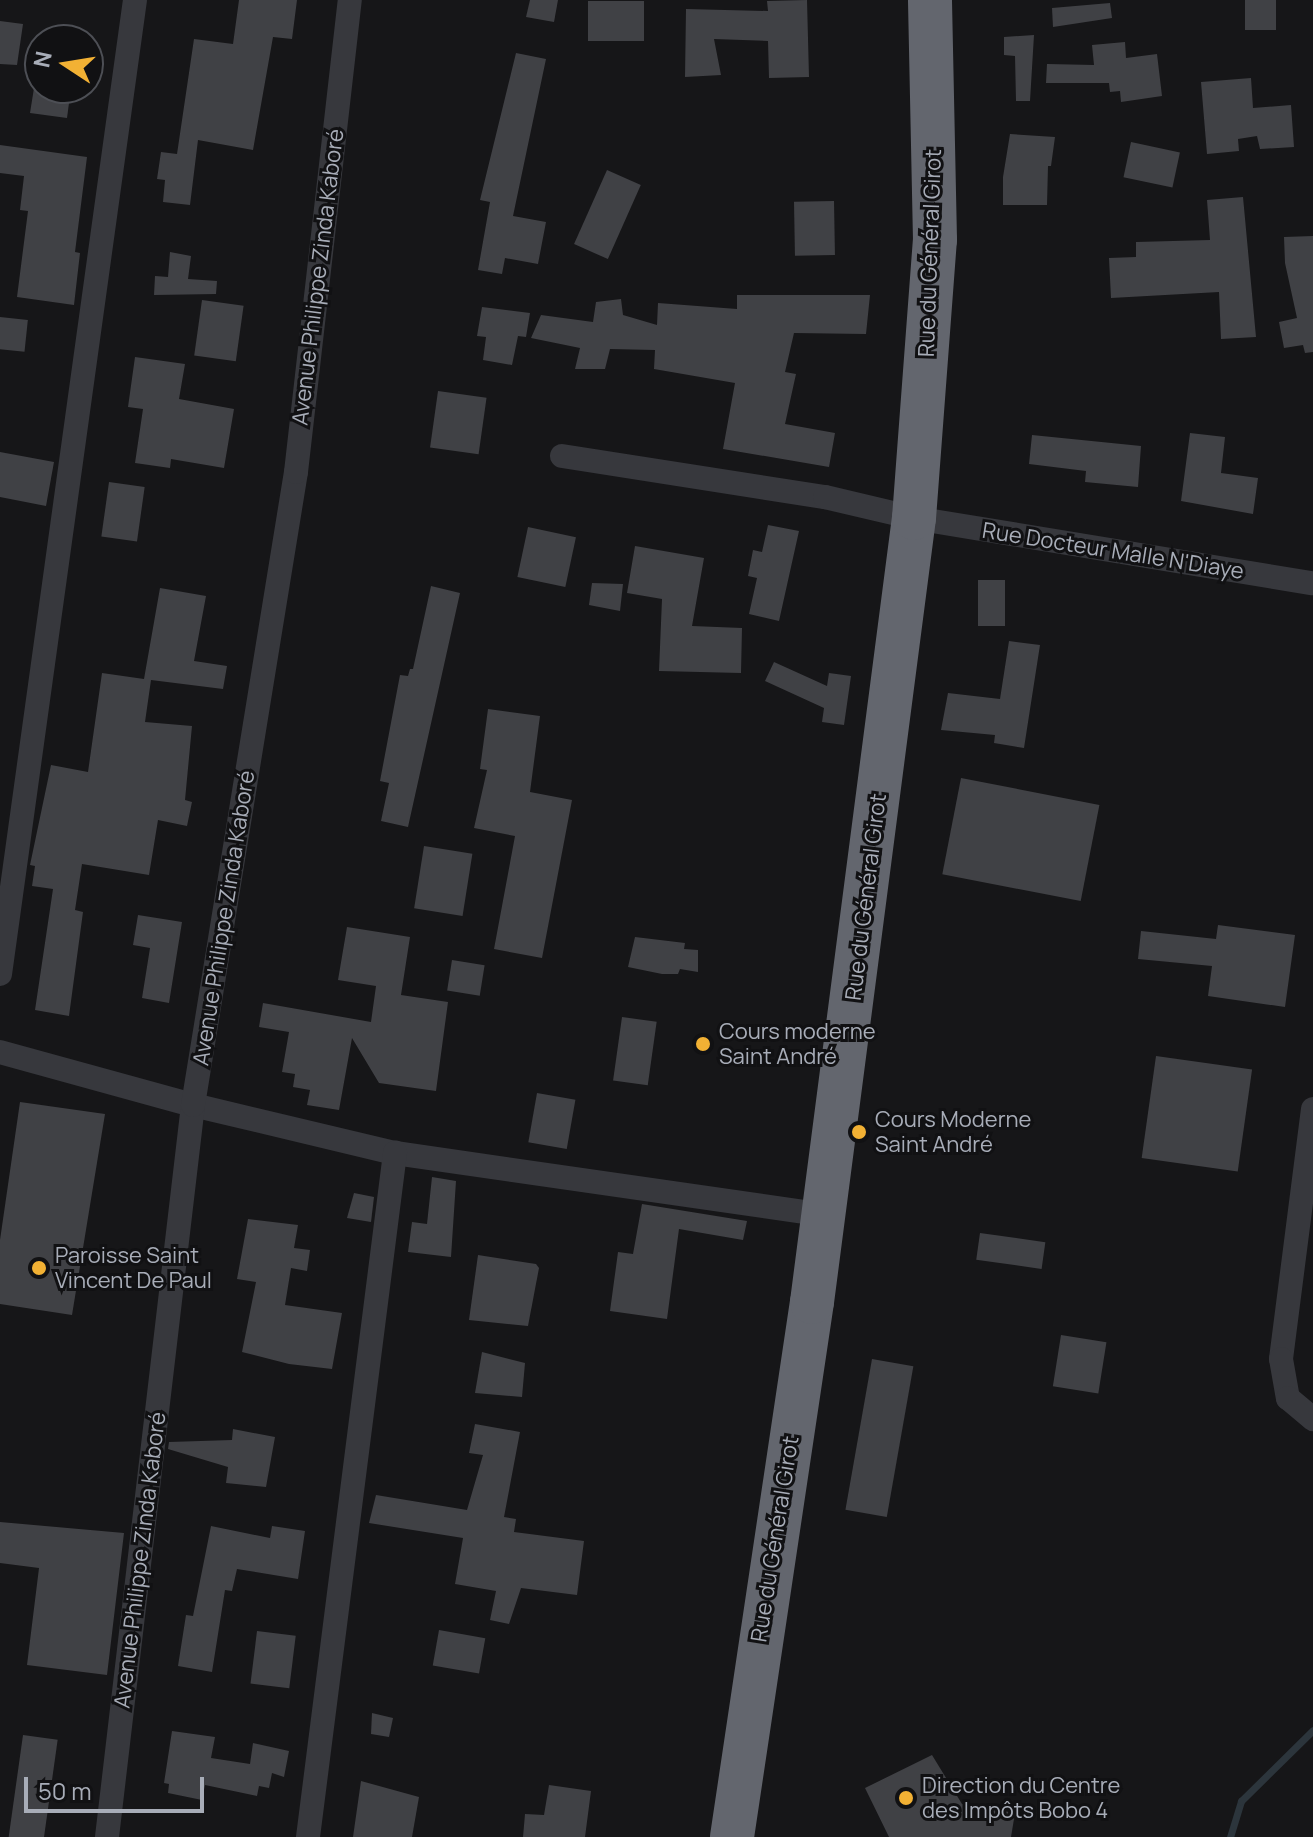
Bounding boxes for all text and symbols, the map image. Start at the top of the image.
north arrow [24,24,104,104]
text: N [26,49,59,70]
street label: Avenue Philippe Zinda Kaboré [287,127,349,427]
street label: Rue du Général Girot [913,149,947,357]
street label: Rue Docteur Malle N'Diaye [980,517,1246,585]
street label: Avenue Philippe Zinda Kaboré [188,769,260,1067]
street label: Rue du Général Girot [840,792,892,1002]
place label: Cours moderne Saint André [719,1018,876,1070]
marker: Cours moderne Saint André [694,1035,712,1053]
place label: Cours Moderne Saint André [875,1106,1031,1158]
marker: Cours Moderne Saint André [850,1123,868,1141]
place label: Paroisse Saint Vincent De Paul [55,1242,212,1294]
marker: Paroisse Saint Vincent De Paul [30,1259,48,1277]
street label: Avenue Philippe Zinda Kaboré [109,1410,171,1710]
street label: Rue du Général Girot [746,1434,804,1644]
scale bar [28,1761,208,1811]
place label: Direction du Centre des Impôts Bobo 4 [922,1772,1120,1824]
text: 50 m [38,1774,92,1807]
marker: Direction du Centre des Impôts Bobo 4 [897,1789,915,1807]

